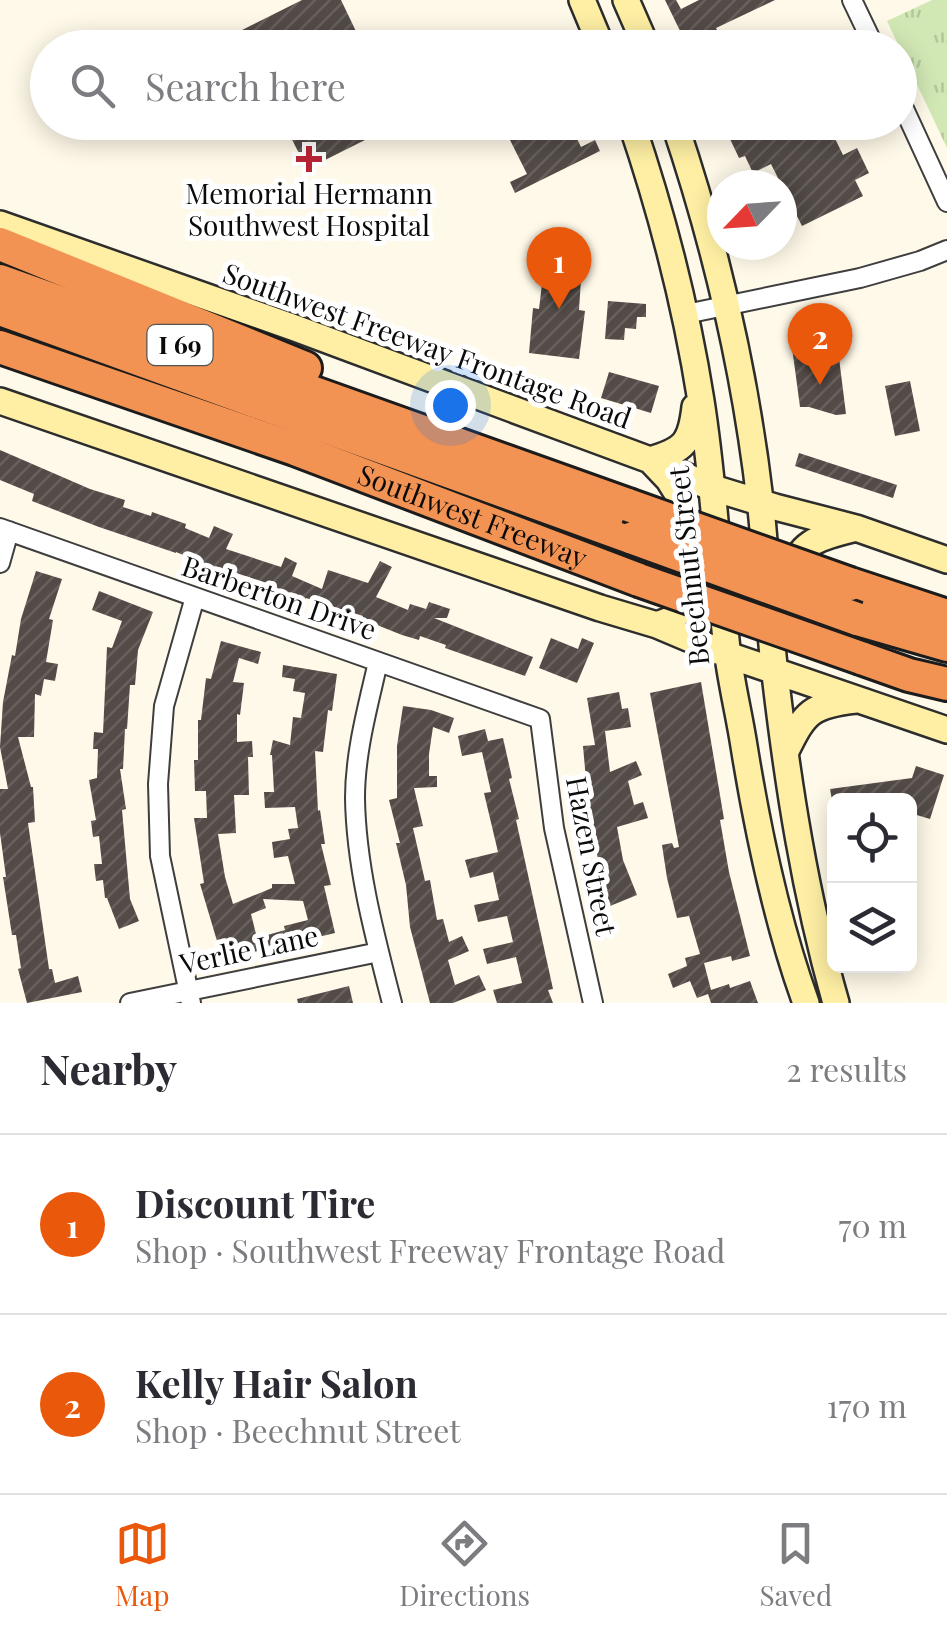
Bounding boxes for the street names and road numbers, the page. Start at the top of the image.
street label: Southwest Freeway Frontage Road [218,253,637,436]
road number: I 69 [148,325,212,365]
street label: Southwest Freeway [353,455,593,576]
street label: Beechnut Street [659,463,716,668]
street label: Barberton Drive [177,546,382,647]
street label: Hazen Street [559,773,626,940]
street label: Verlie Lane [175,916,321,981]

